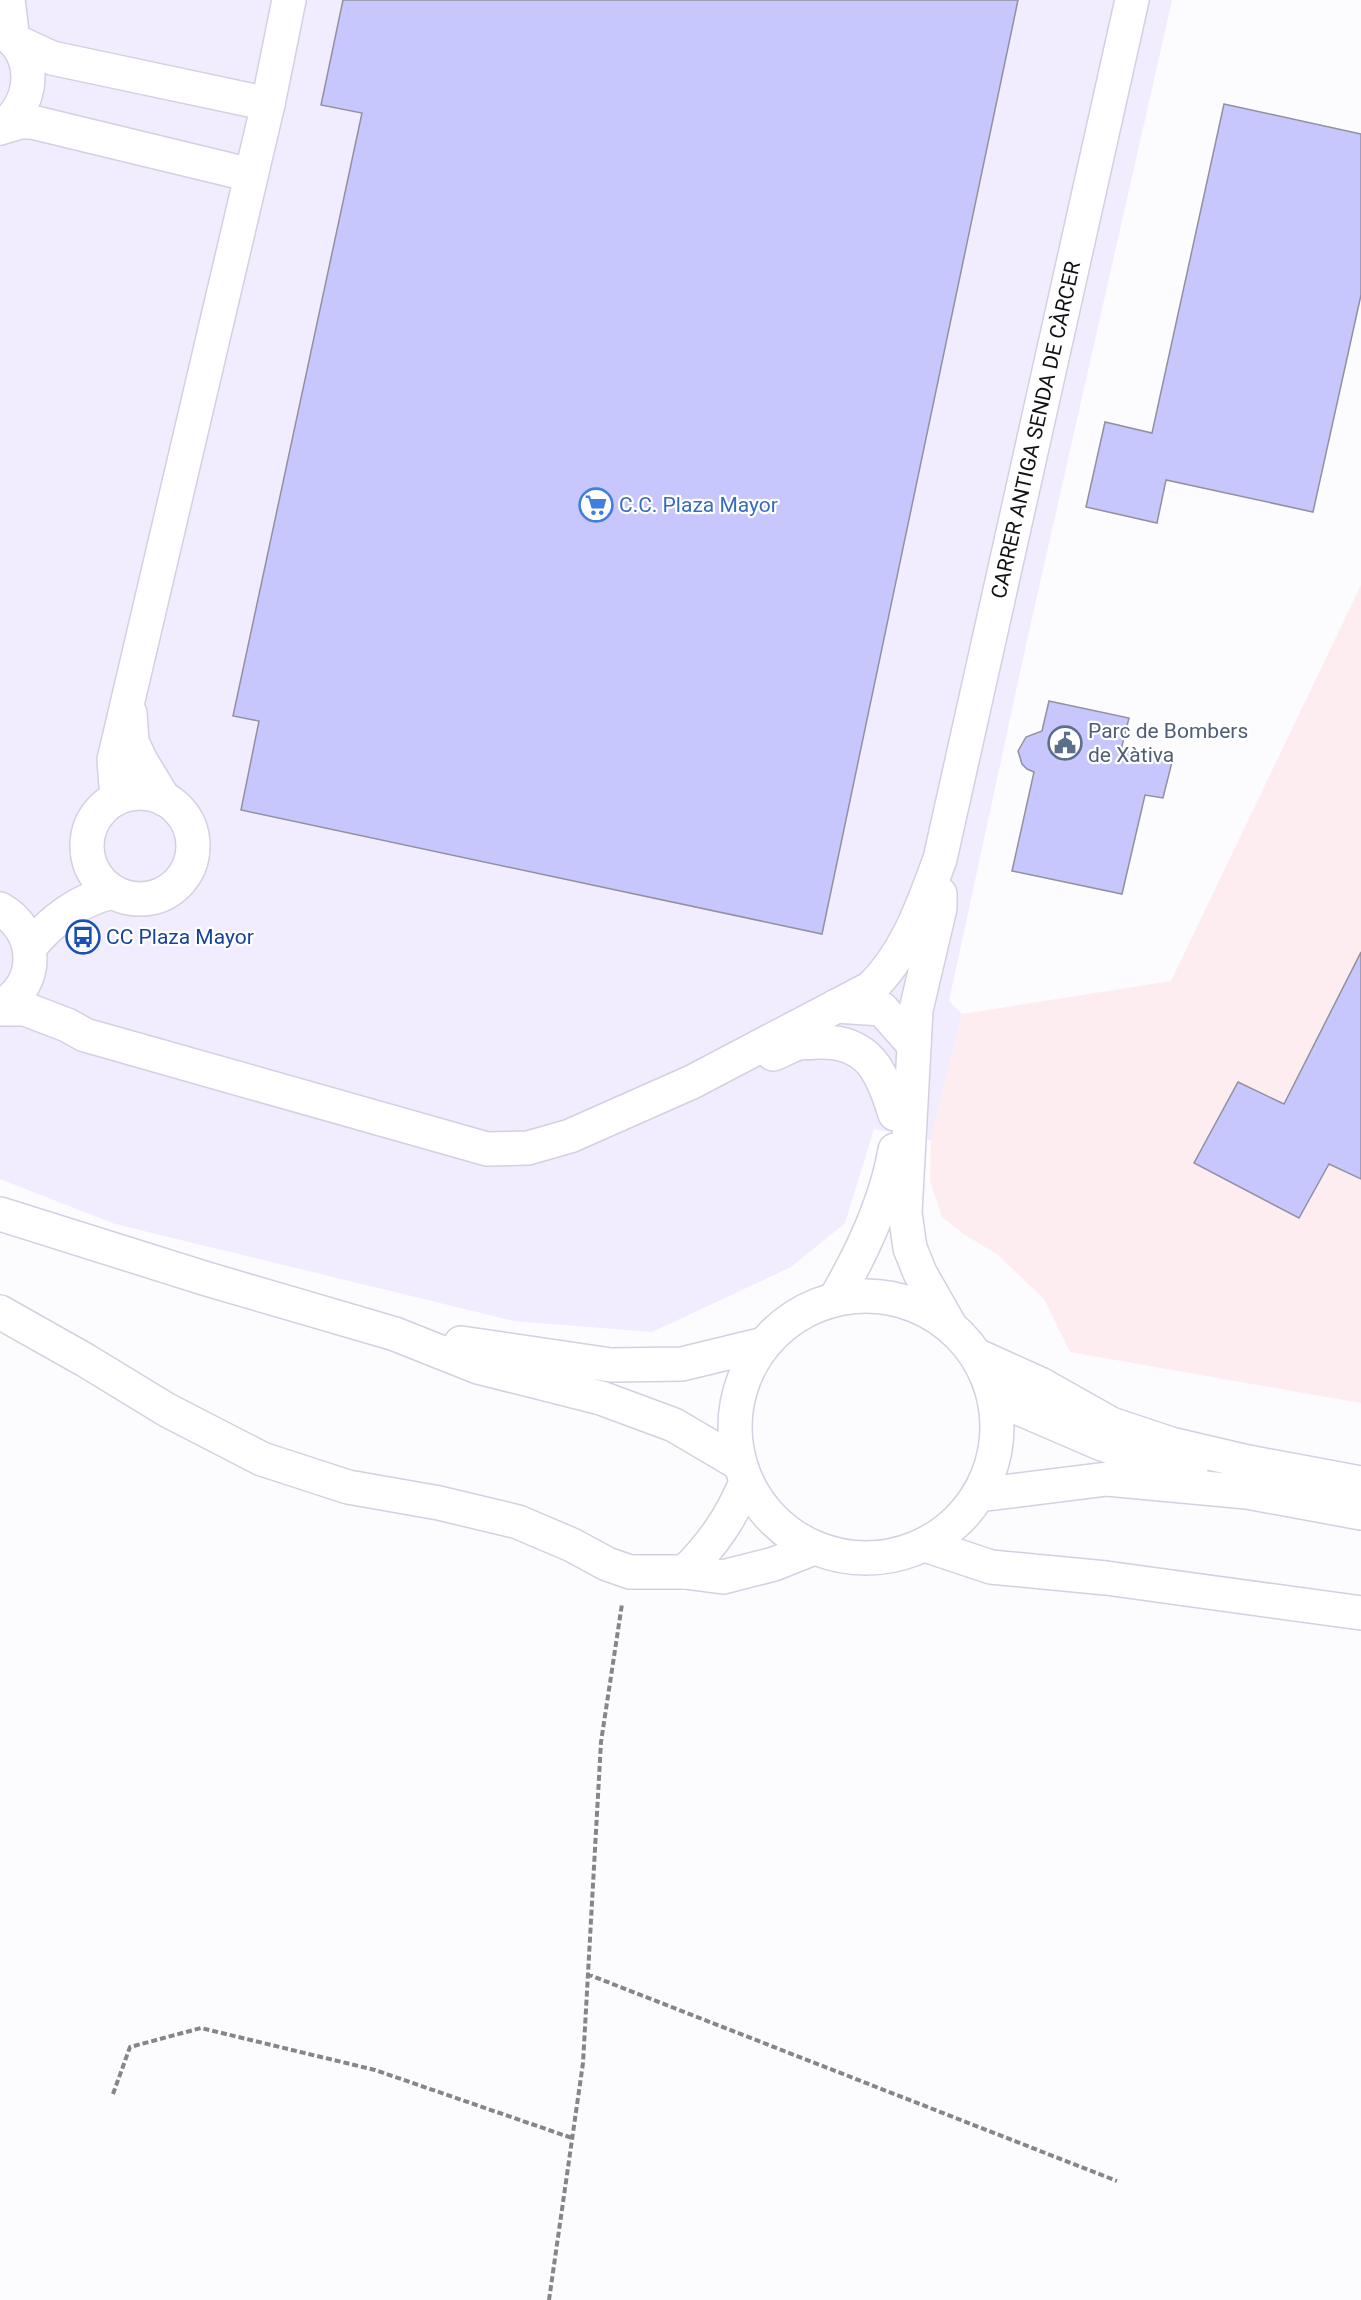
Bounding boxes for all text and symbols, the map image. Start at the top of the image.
street label: CARRER ANTIGA SENDA DE CÀRCER [987,259,1085,601]
supermarket icon: C.C. Plaza Mayor [578,487,614,523]
place label: C.C. Plaza Mayor [619,493,778,517]
place label: Parc de Bombers de Xàtiva [1088,719,1248,767]
public building icon: Parc de Bombers de Xàtiva [1047,725,1083,761]
bus stop icon: CC Plaza Mayor [65,919,101,955]
place label: CC Plaza Mayor [106,925,254,949]

